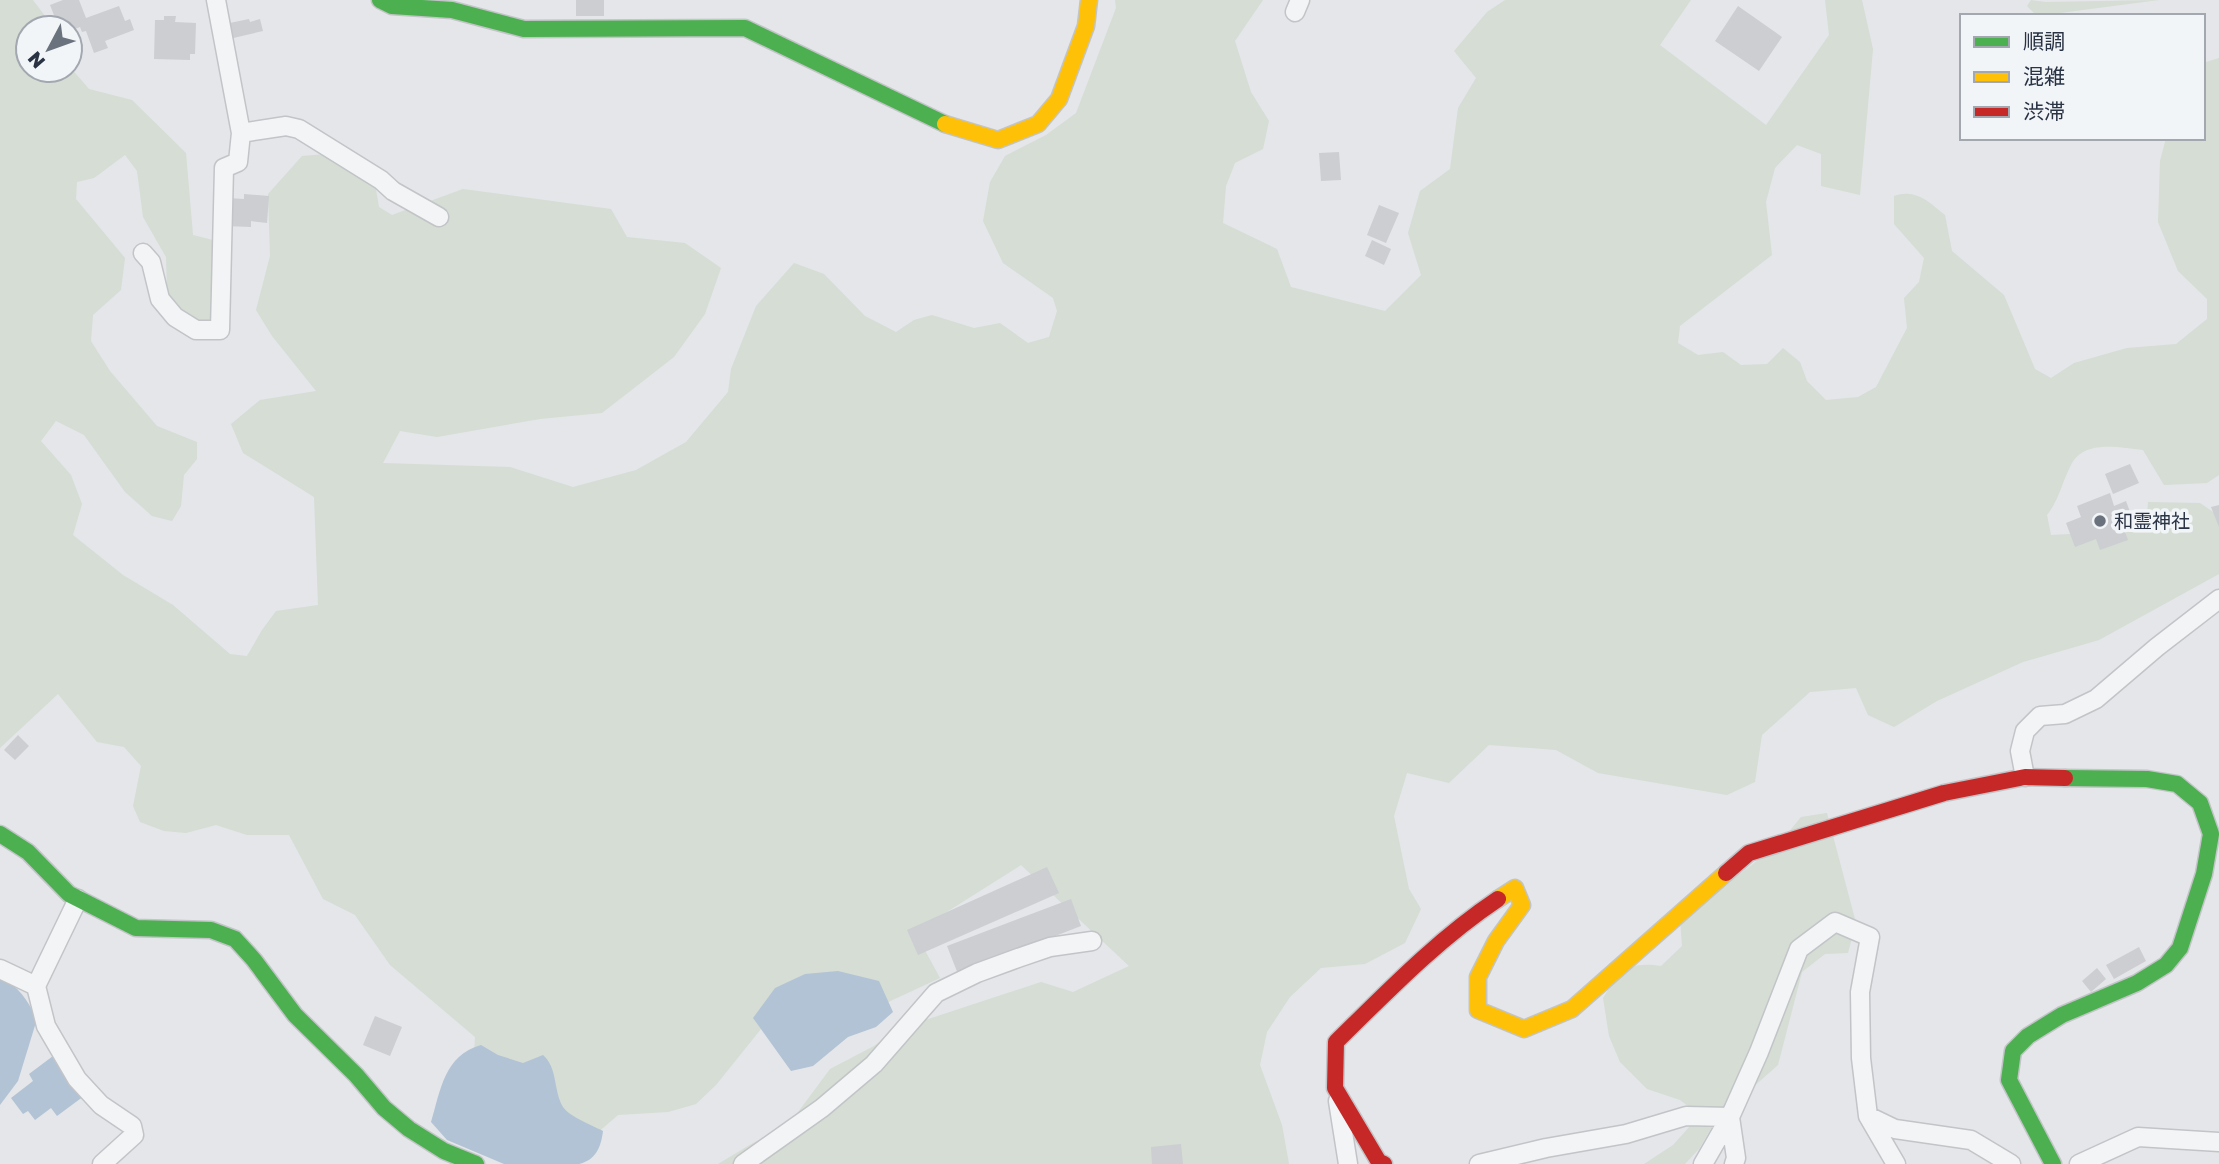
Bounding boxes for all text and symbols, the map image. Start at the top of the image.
north arrow [14,14,84,84]
legend [1960,14,2205,140]
text: 順調 [2023,28,2065,54]
text: N [22,47,49,73]
text: 混雑 [2023,63,2065,89]
text: 渋滞 [2023,98,2065,124]
place label: 和霊神社 [2114,509,2190,532]
marker: 和霊神社 [2092,513,2108,529]

